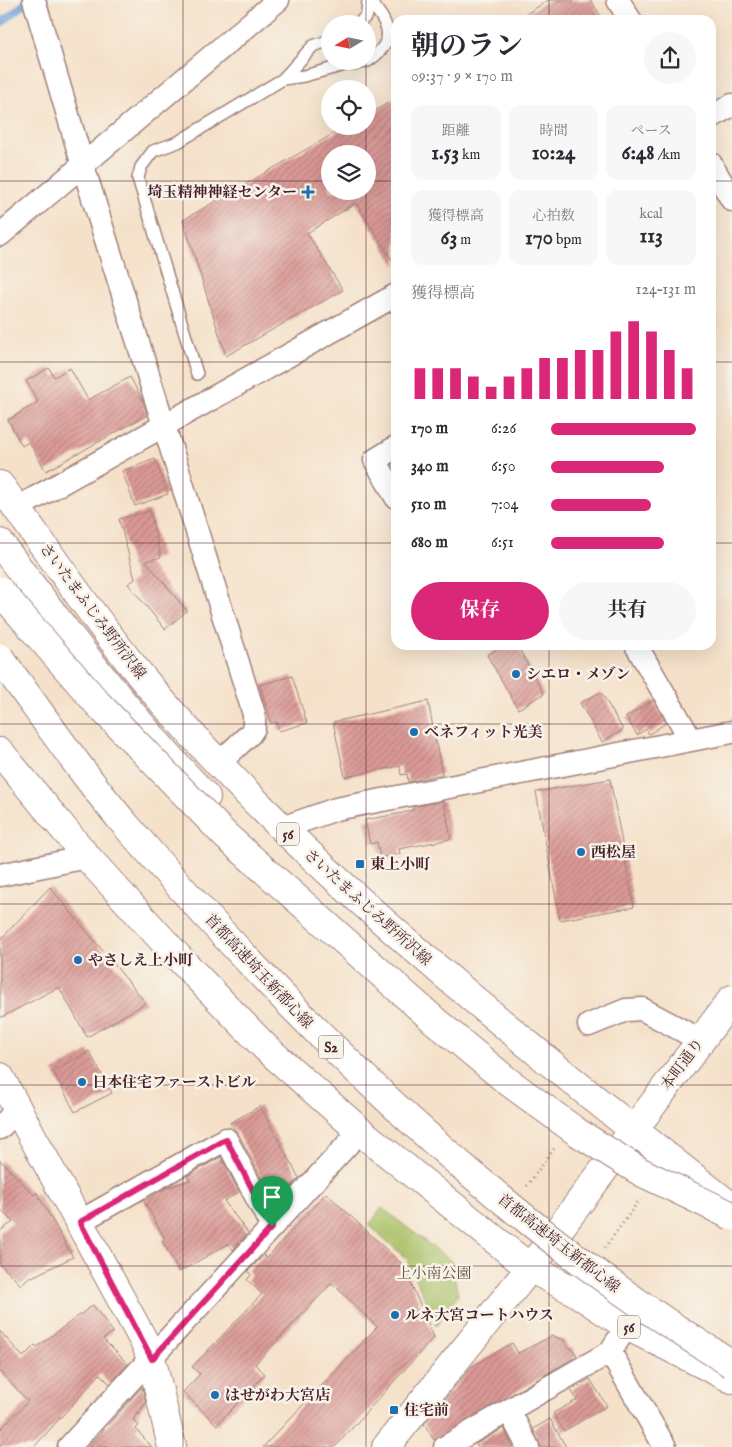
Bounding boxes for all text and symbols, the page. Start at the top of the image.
north arrow [321,15,376,70]
map controls [321,15,376,200]
text: 朝のラン [411,30,523,65]
button: share [644,32,696,84]
text: 09:37 · 9 × 170 m [411,67,513,87]
button: locate [321,80,376,135]
text: 距離 [442,122,470,140]
text: 時間 [539,122,567,140]
text: ペース [631,122,672,140]
text: 1.53 [431,140,459,167]
text: 10:24 [532,140,575,167]
text: 6:48 [622,140,655,167]
button: layers [321,145,376,200]
text: km [459,146,480,164]
text: /km [655,146,681,164]
place label: 埼玉精神神経センター [148,183,297,202]
marker: 埼玉精神神経センター [301,185,315,199]
text: kcal [639,205,663,223]
text: 獲得標高 [428,207,484,225]
text: 心拍数 [532,207,574,225]
text: 113 [639,223,663,250]
text: 63 [441,225,457,252]
text: 170 [525,225,553,252]
text: m [457,231,471,249]
text: bpm [553,231,582,249]
text: 124–131 m [636,280,696,300]
text: 獲得標高 [411,284,475,304]
text: 170 m [411,419,448,439]
text: 6:26 [491,419,516,439]
text: 340 m [411,457,449,477]
text: 6:50 [491,457,516,477]
text: 510 m [411,495,446,515]
text: 7:04 [491,495,518,515]
text: 680 m [411,533,448,553]
text: 6:51 [491,533,514,553]
street label: さいたまふじみ野所沢線 [35,540,150,683]
button: 保存 [411,582,549,640]
button: 共有 [559,582,696,640]
place label: シエロ・メゾン [526,665,631,684]
marker: シエロ・メゾン [510,668,522,680]
place label: ベネフィット光美 [424,723,543,742]
marker: ベネフィット光美 [408,726,420,738]
road number: 56 [277,822,299,846]
place label: 西松屋 [591,843,636,862]
street label: さいたまふじみ野所沢線 [300,845,435,970]
marker: 西松屋 [575,846,587,858]
place label: 東上小町 [370,855,430,874]
marker: 東上小町 [354,858,366,870]
street label: 首都高速埼玉新都心線 [201,910,317,1033]
place label: やさしえ上小町 [88,951,193,970]
marker: やさしえ上小町 [72,954,84,966]
street label: 本町通り [657,1035,708,1094]
road number: S2 [318,1036,344,1058]
place label: 日本住宅ファーストビル [92,1073,256,1092]
marker: 日本住宅ファーストビル [76,1076,88,1088]
pin [251,1176,293,1227]
icon: arrive [258,1183,286,1211]
street label: 首都高速埼玉新都心線 [494,1190,624,1297]
park label: 上小南公園 [396,1264,472,1283]
place label: ルネ大宮コートハウス [405,1306,554,1325]
marker: ルネ大宮コートハウス [389,1309,401,1321]
road number: 56 [618,1315,640,1338]
place label: はせがわ大宮店 [225,1386,330,1405]
marker: はせがわ大宮店 [209,1389,221,1401]
place label: 住宅前 [404,1401,449,1420]
marker: 住宅前 [388,1404,400,1416]

